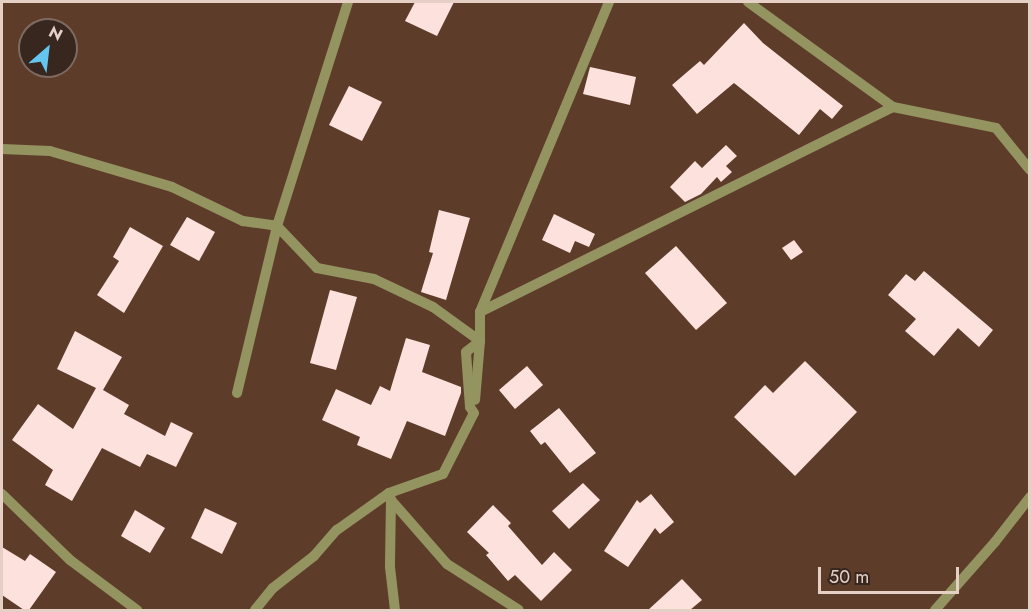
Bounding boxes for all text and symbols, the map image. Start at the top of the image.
north arrow [18,18,78,78]
text: N [45,20,67,47]
scale bar [821,555,962,593]
text: 50 m [829,564,869,590]

